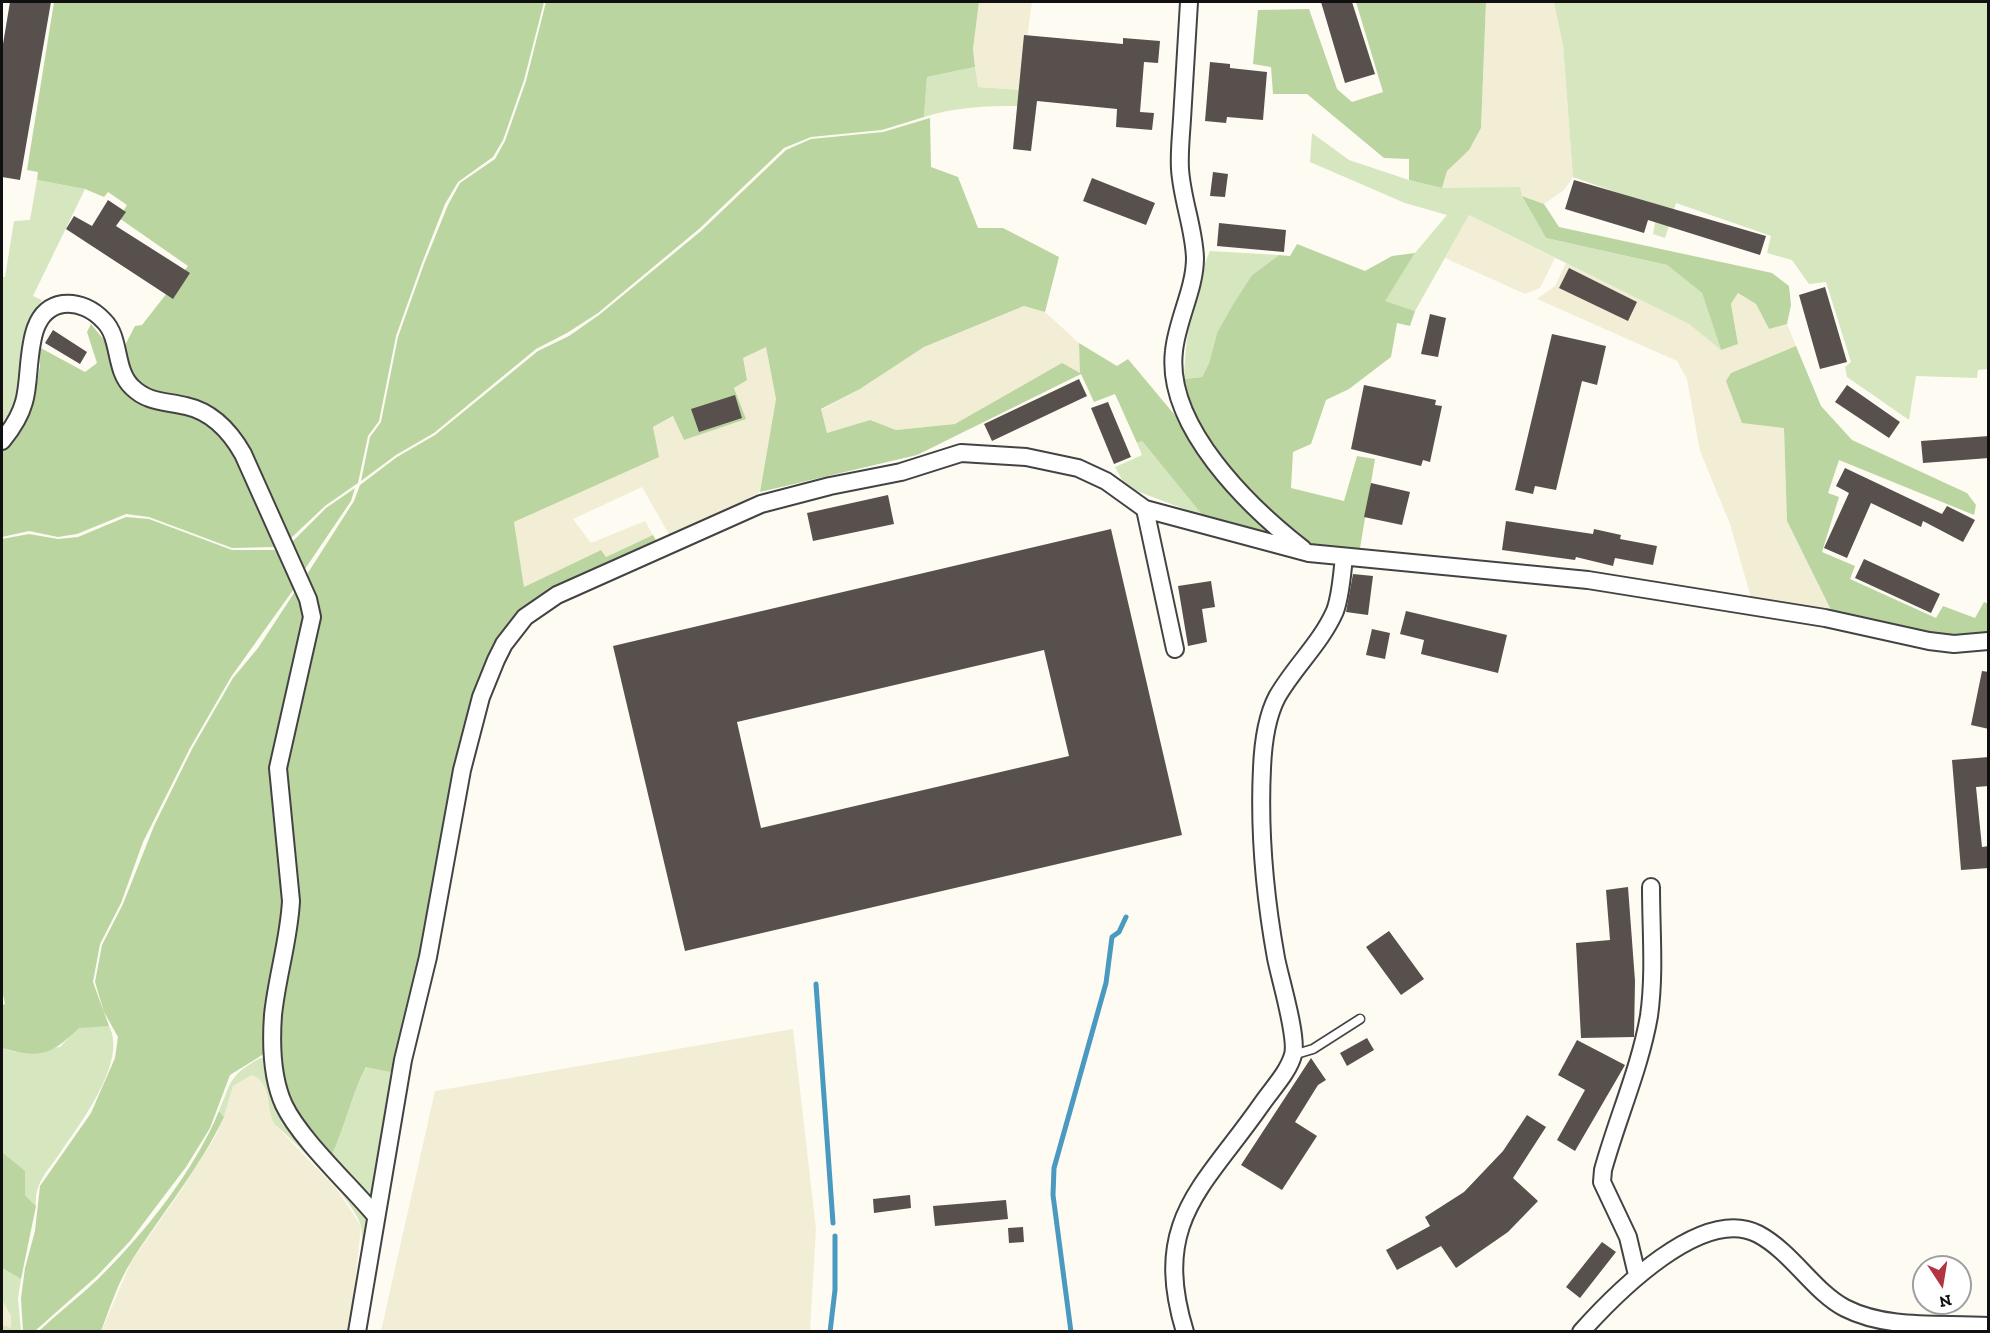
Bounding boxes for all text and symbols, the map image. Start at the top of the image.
north arrow [1912,1255,1972,1315]
text: N [1938,1291,1953,1312]

